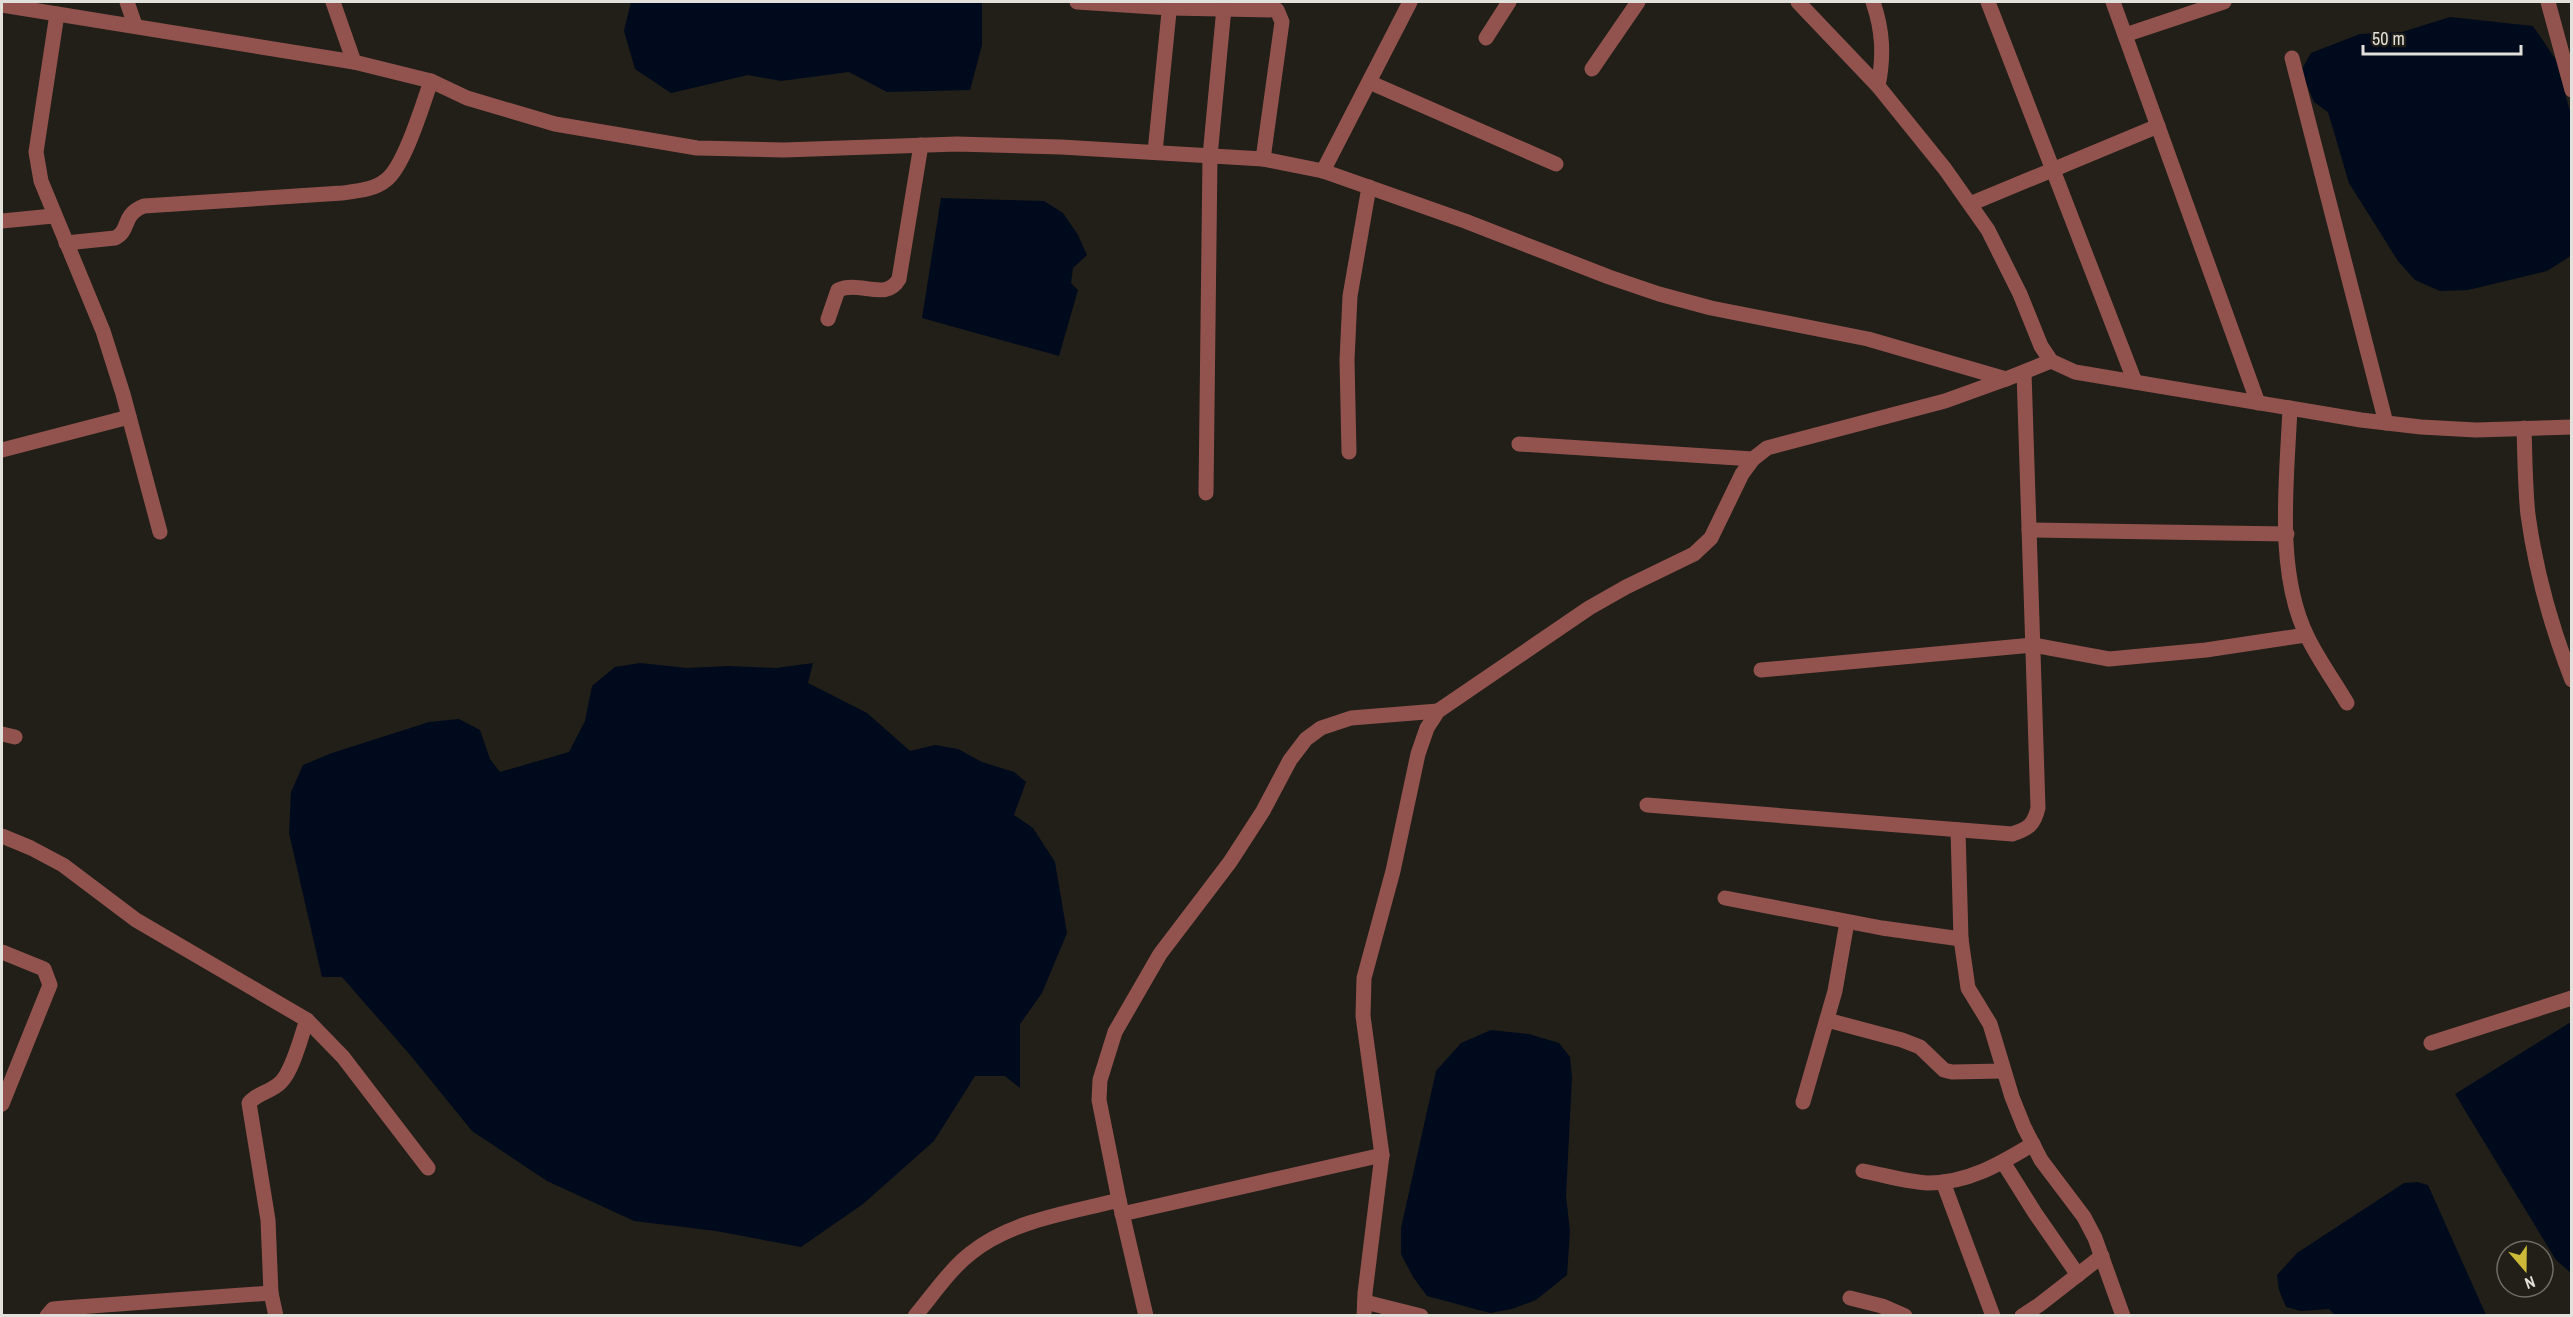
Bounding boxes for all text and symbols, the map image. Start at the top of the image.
scale bar [2363,18,2520,56]
text: 50 m [2372,26,2405,51]
north arrow [2495,1239,2555,1299]
text: N [2522,1271,2538,1295]

